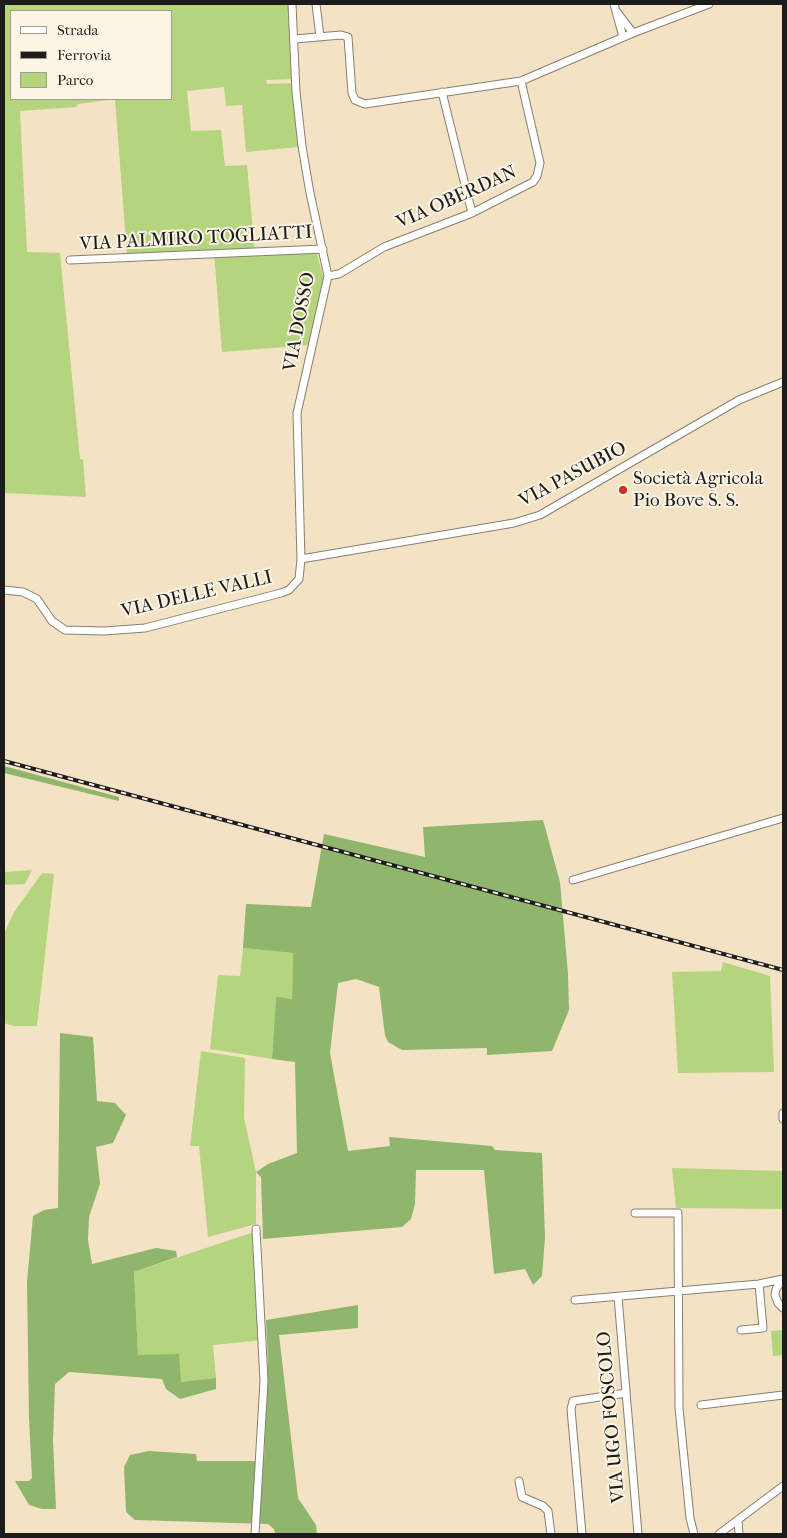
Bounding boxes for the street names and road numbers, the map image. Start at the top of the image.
street label: VIA OBERDAN [393,161,521,235]
street label: VIA PALMIRO TOGLIATTI [79,222,313,256]
street label: VIA DOSSO [279,271,321,373]
street label: VIA PASUBIO [515,437,631,513]
street label: VIA DELLE VALLI [119,567,275,623]
street label: VIA UGO FOSCOLO [593,1330,631,1504]

